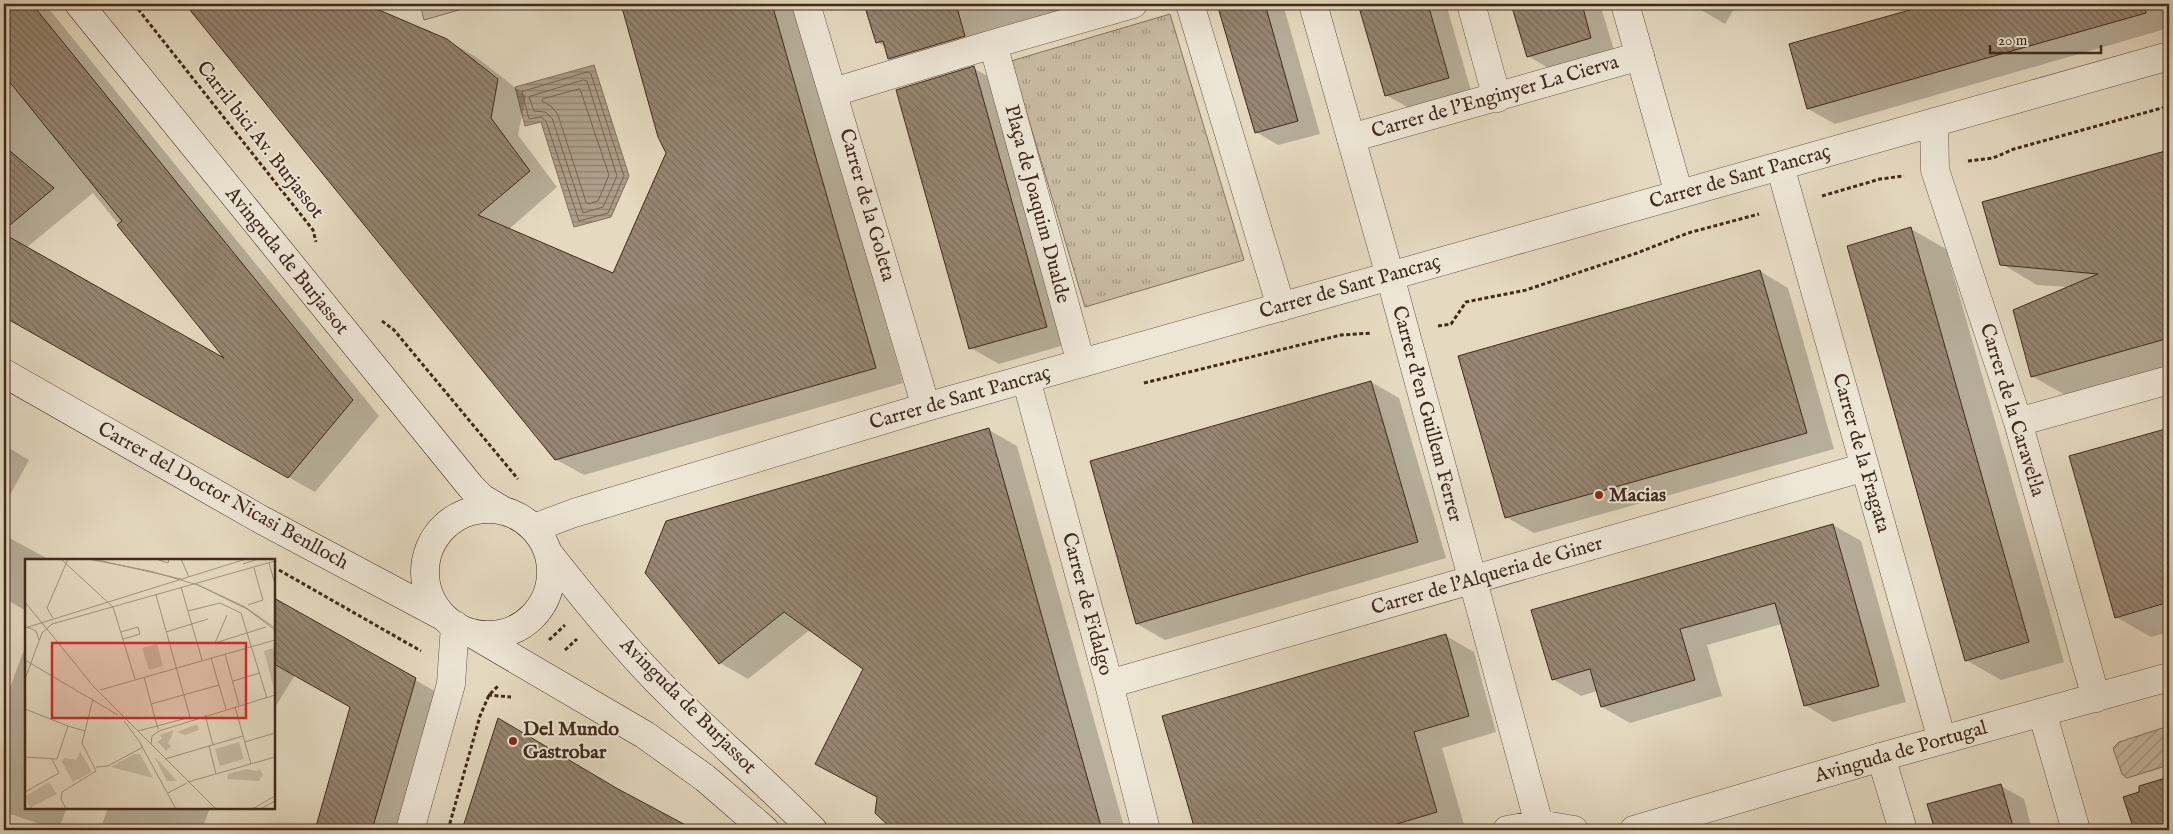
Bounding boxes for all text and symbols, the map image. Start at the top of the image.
scale bar [1990,22,2102,54]
text: 20 m [1998,31,2028,50]
street label: Carrer de l'Enginyer La Cierva [1368,50,1622,144]
street label: Carril bici Av. Burjassot [191,56,329,224]
street label: Plaça de Joaquim Dualde [998,102,1076,306]
street label: Carrer de la Goleta [833,126,901,285]
street label: Carrer de Sant Pancraç [1647,139,1833,215]
street label: Avinguda de Burjassot [219,181,354,340]
street label: Carrer de Sant Pancraç [1257,249,1443,325]
street label: Carrer d'en Guillem Ferrer [1386,303,1468,526]
street label: Carrer de la Caravel·la [1974,320,2050,500]
street label: Carrer de Sant Pancraç [867,360,1053,436]
street label: Carrer de la Fragata [1826,370,1896,536]
street label: Carrer del Doctor Nicasi Benlloch [93,416,353,576]
place label: Macias [1609,483,1666,508]
marker: Macias [1593,489,1605,501]
street label: Carrer de Fidalgo [1056,530,1118,678]
street label: Carrer de l'Alqueria de Giner [1368,531,1606,621]
inset map [25,559,275,809]
street label: Avinguda de Burjassot [614,632,762,780]
street label: Avinguda de Portugal [1811,715,1991,789]
place label: Del Mundo Gastrobar [523,717,619,765]
marker: Del Mundo Gastrobar [507,735,519,747]

